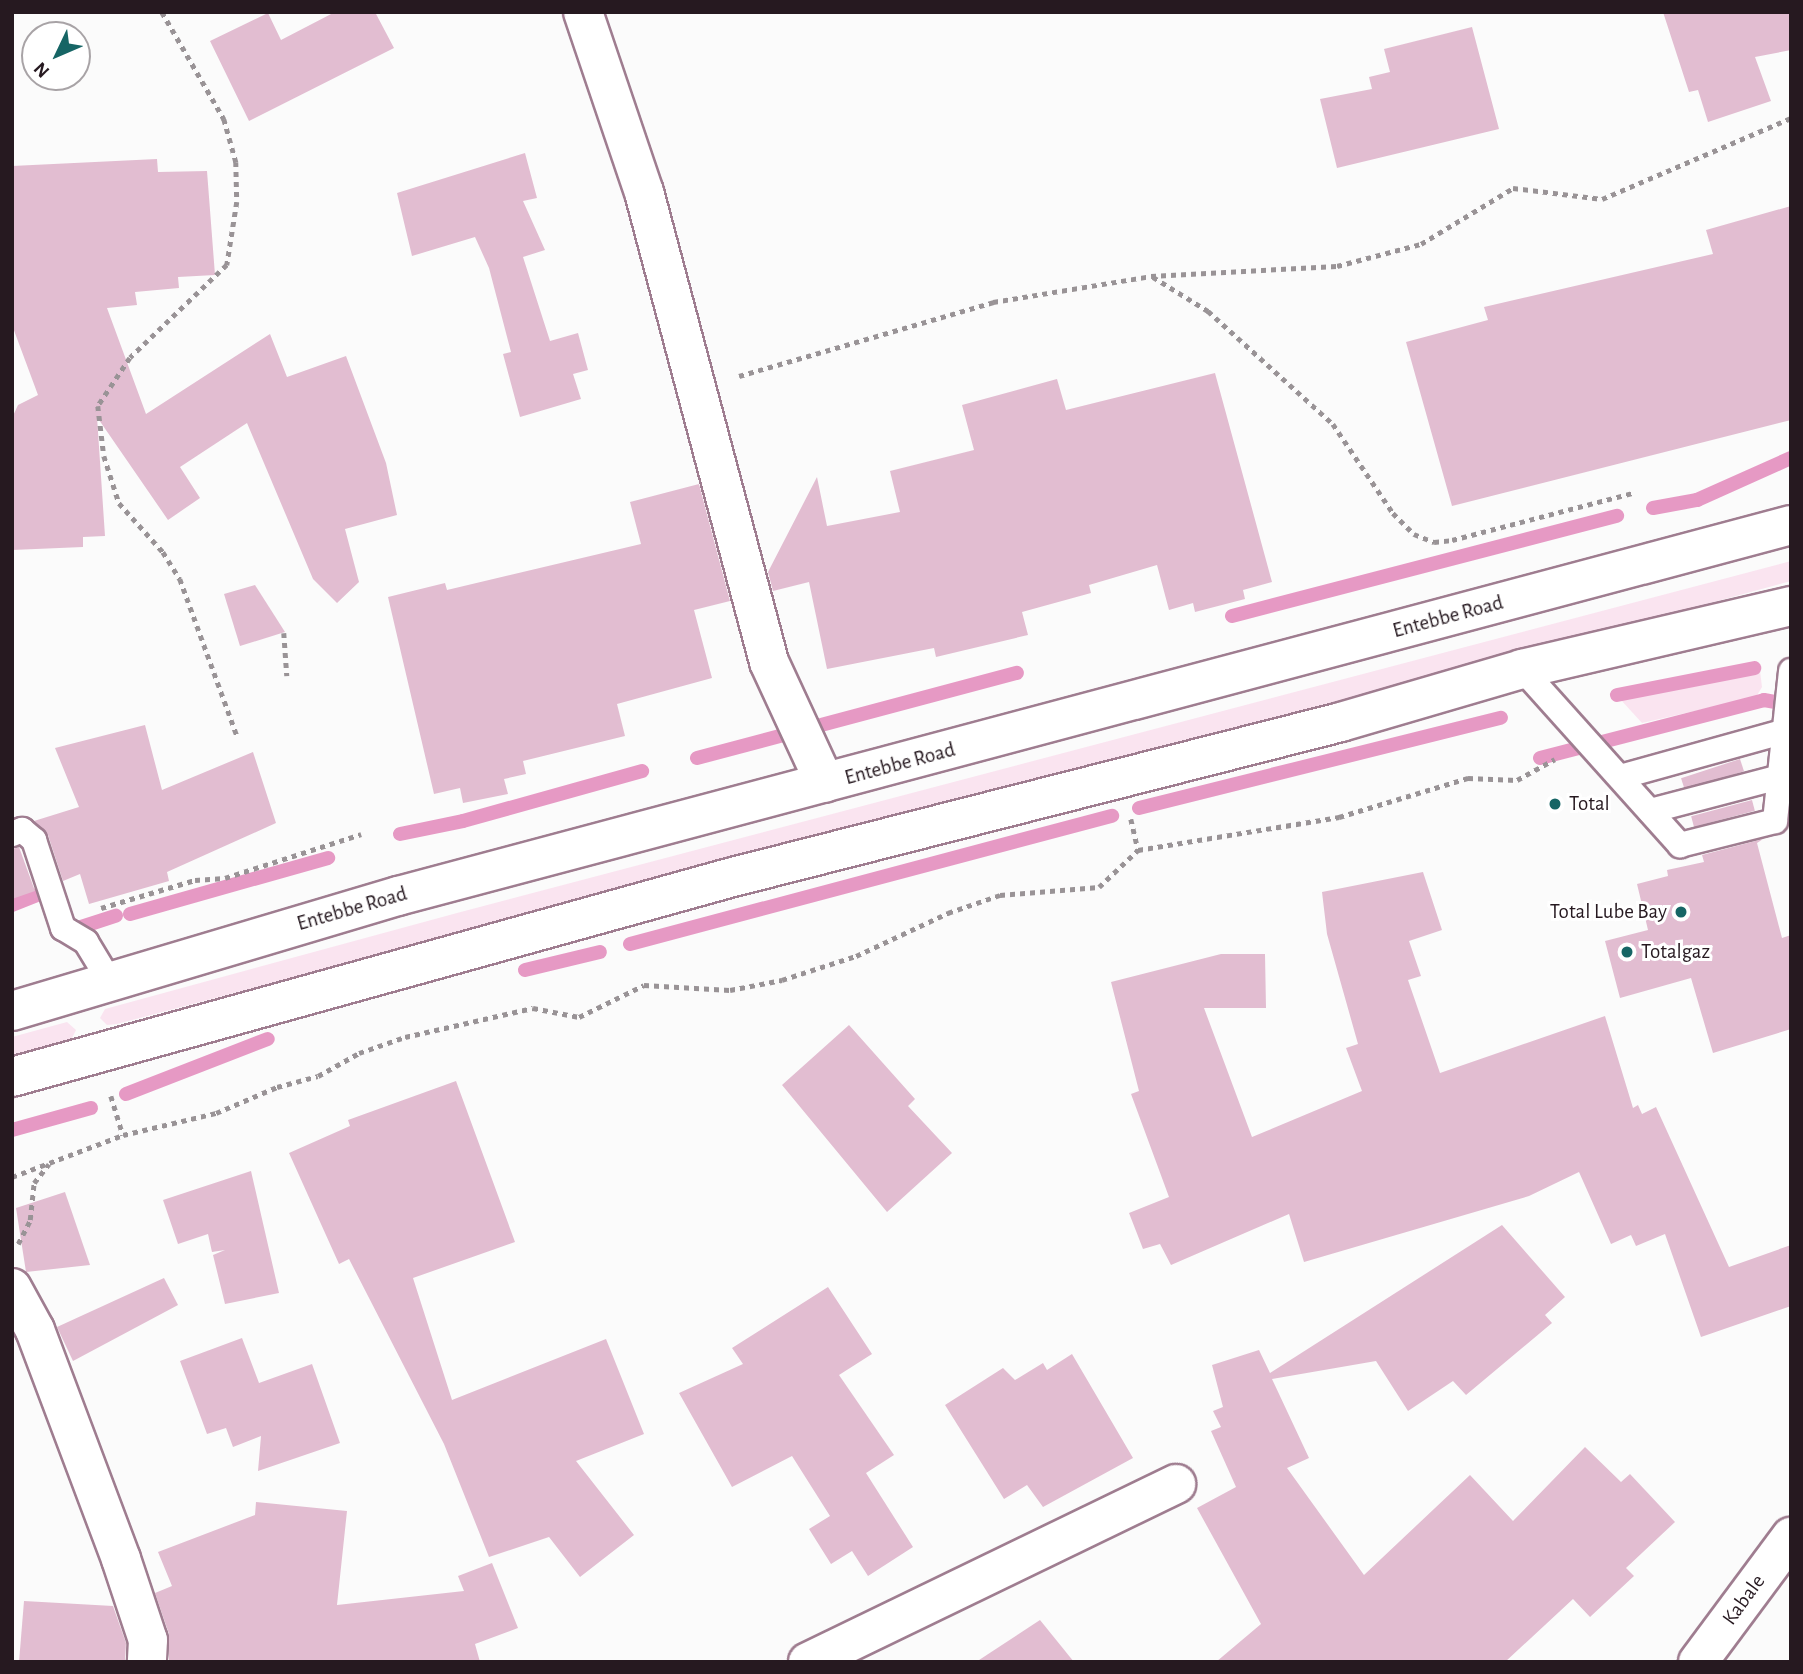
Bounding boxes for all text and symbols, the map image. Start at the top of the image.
north arrow [21,21,91,91]
text: N [31,58,53,81]
street label: Entebbe Road [1390,590,1506,644]
street label: Entebbe Road [842,737,958,791]
place label: Total [1569,791,1610,817]
marker: Total [1547,796,1563,812]
street label: Entebbe Road [294,881,410,937]
place label: Total Lube Bay [1550,899,1667,925]
marker: Total Lube Bay [1673,904,1689,920]
place label: Totalgaz [1641,939,1710,965]
marker: Totalgaz [1619,944,1635,960]
street label: Kabale [1717,1570,1771,1630]

